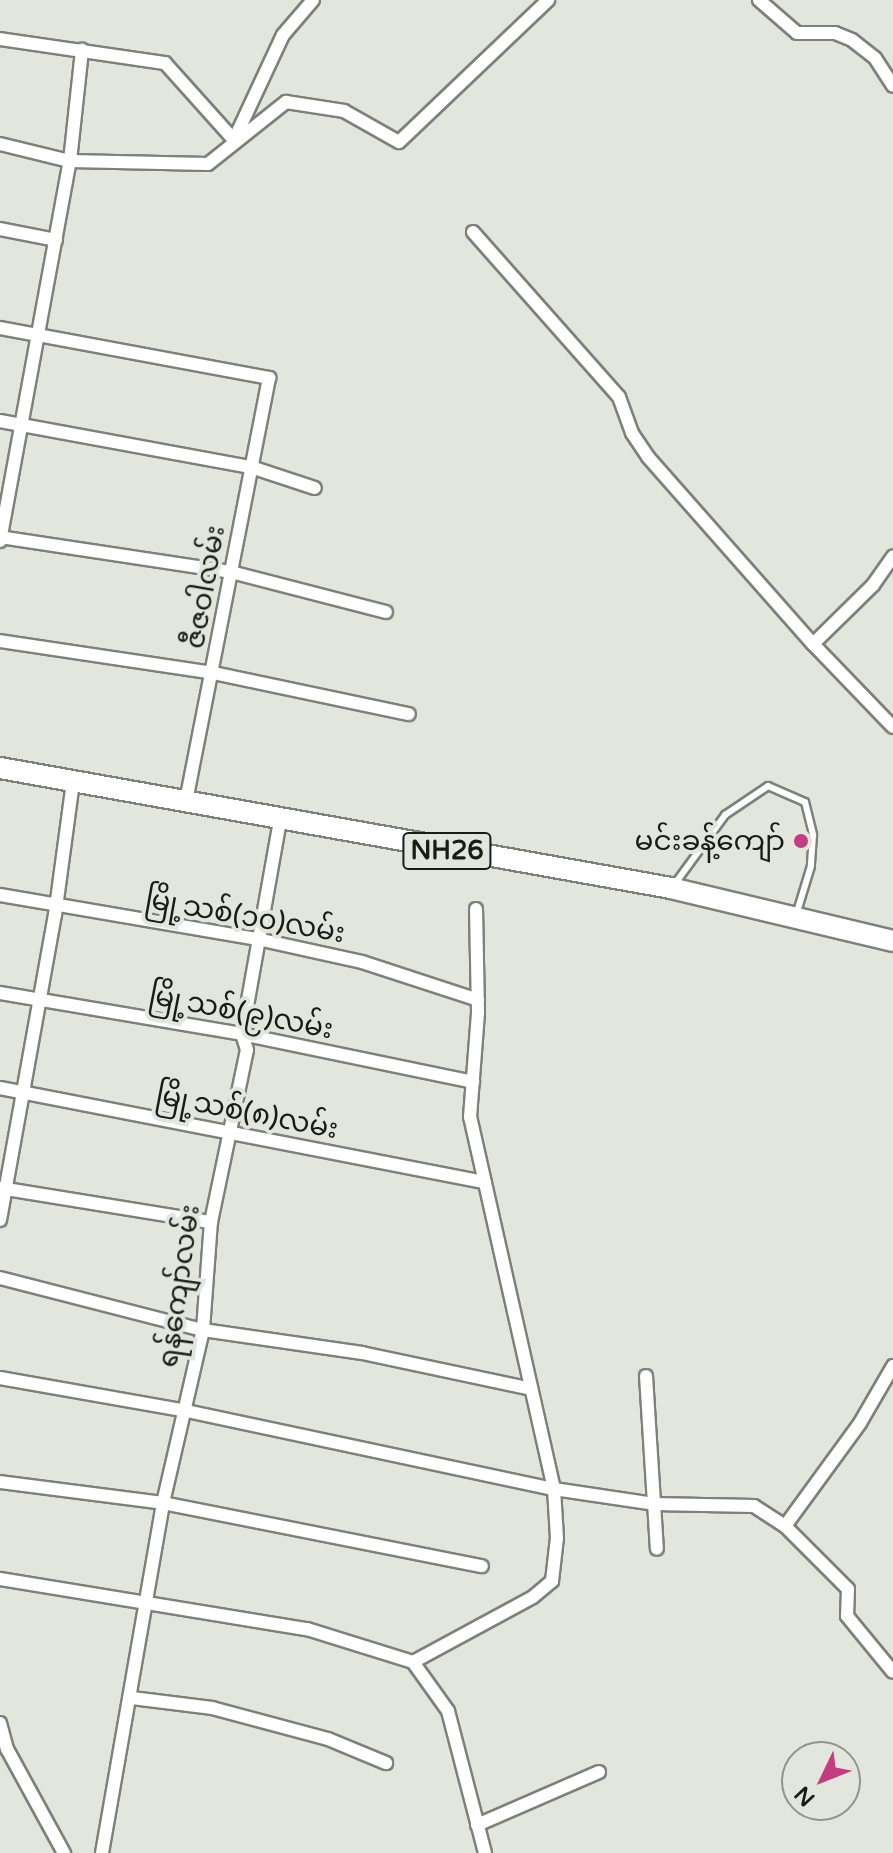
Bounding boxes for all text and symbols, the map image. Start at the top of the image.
street label: ဇီဇဝါလမ်း [178,523,232,651]
place label: မင်းခန့်ကျော် [635,824,785,858]
road number: NH26 [401,829,493,873]
marker: မင်းခန့်ကျော် [792,832,810,850]
street label: မြို့သစ်(၁၀)လမ်း [143,882,347,950]
street label: မြို့သစ်(၉)လမ်း [146,978,336,1046]
street label: မြို့သစ်(၈)လမ်း [153,1078,341,1146]
street label: ရန်ကျော်လမ်း [151,1202,207,1370]
north arrow [781,1741,861,1821]
text: N [789,1781,820,1811]

